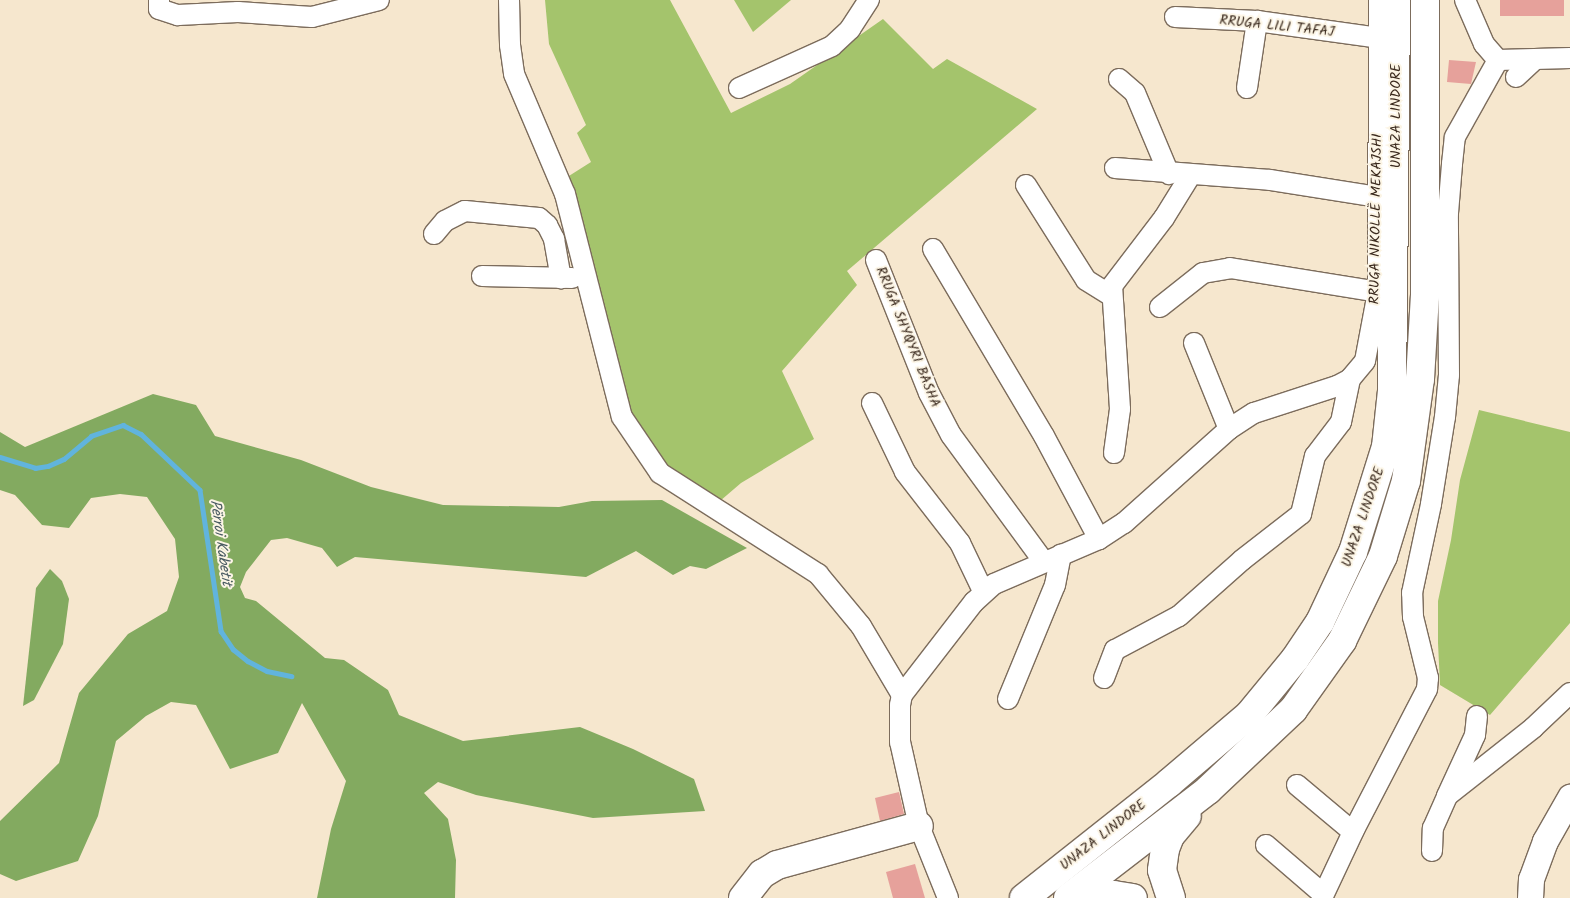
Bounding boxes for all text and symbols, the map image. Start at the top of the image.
street label: RRUGA LILI TAFAJ [1219,12,1335,40]
street label: UNAZA LINDORE [1388,64,1404,168]
street label: RRUGA NIKOLLË MEKAJSHI [1366,133,1386,305]
street label: RRUGA SHYQYRI BASHA [872,264,944,410]
street label: UNAZA LINDORE [1338,465,1388,569]
water label: Përroi Kabetit [205,499,235,587]
street label: UNAZA LINDORE [1057,796,1149,874]

